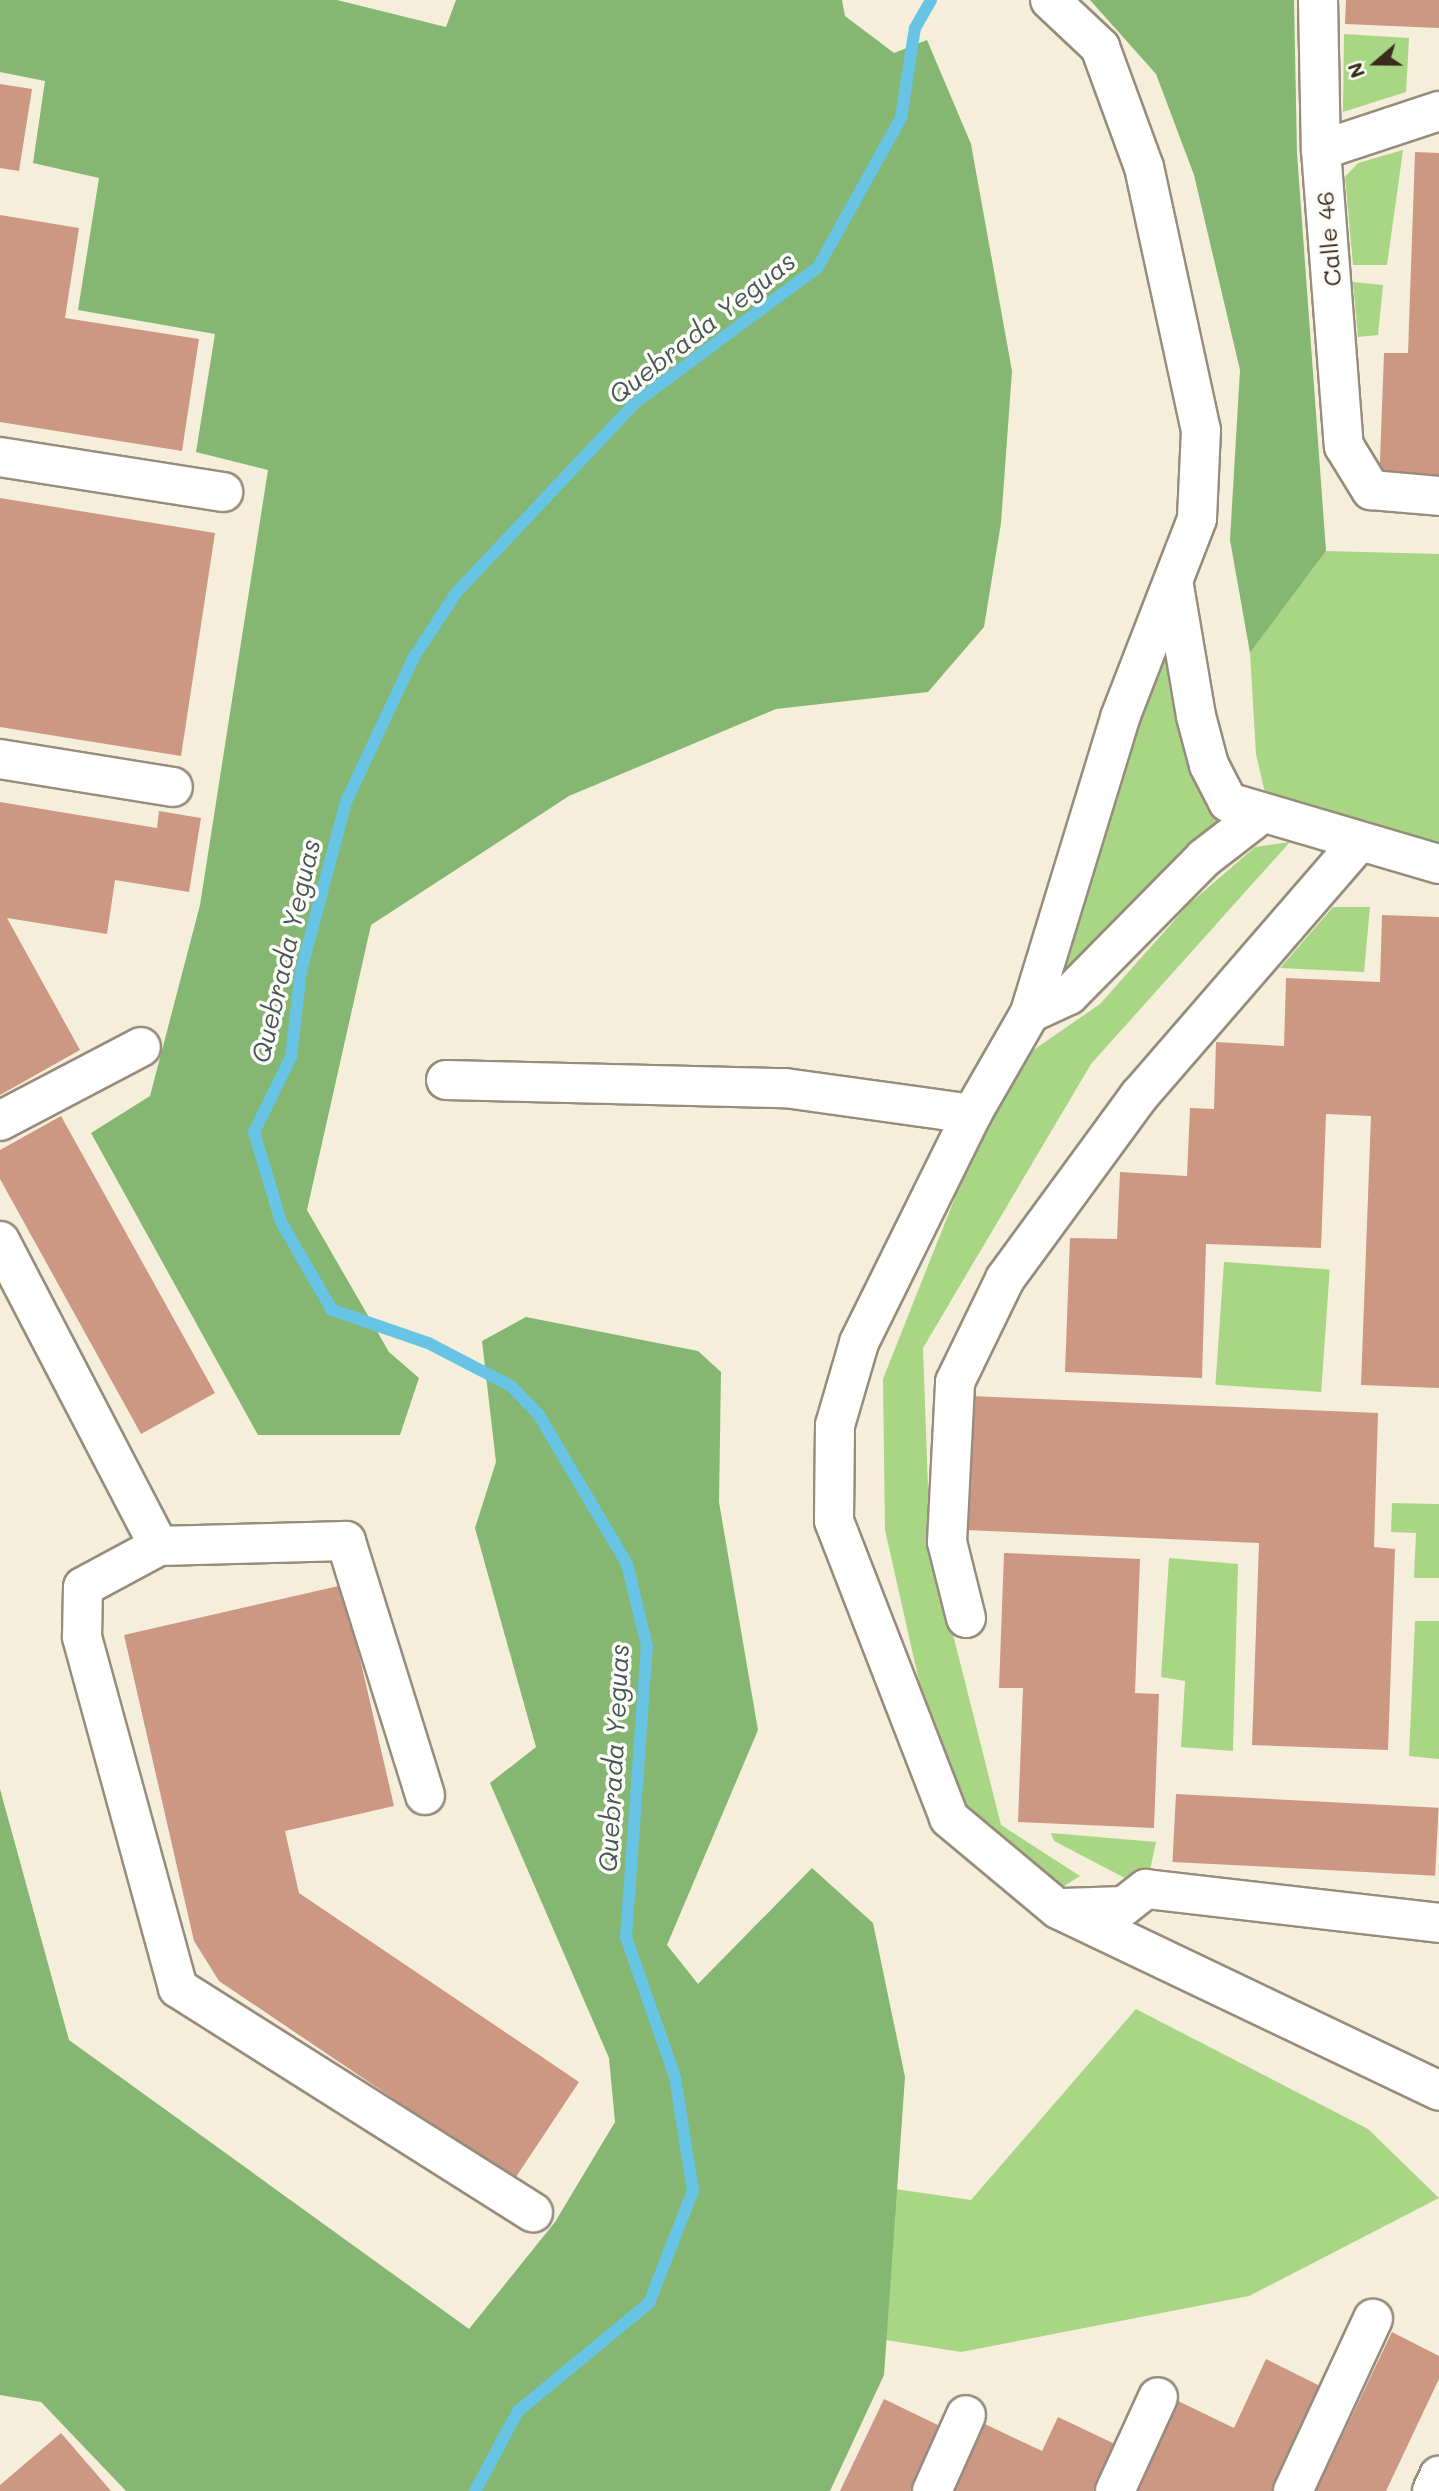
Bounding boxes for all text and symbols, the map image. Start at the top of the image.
north arrow [1341,28,1411,98]
text: N [1342,59,1370,81]
street label: Calle 46 [1310,190,1346,288]
water label: Quebrada Yeguas [602,245,802,411]
water label: Quebrada Yeguas [245,836,327,1066]
water label: Quebrada Yeguas [592,1643,636,1873]

